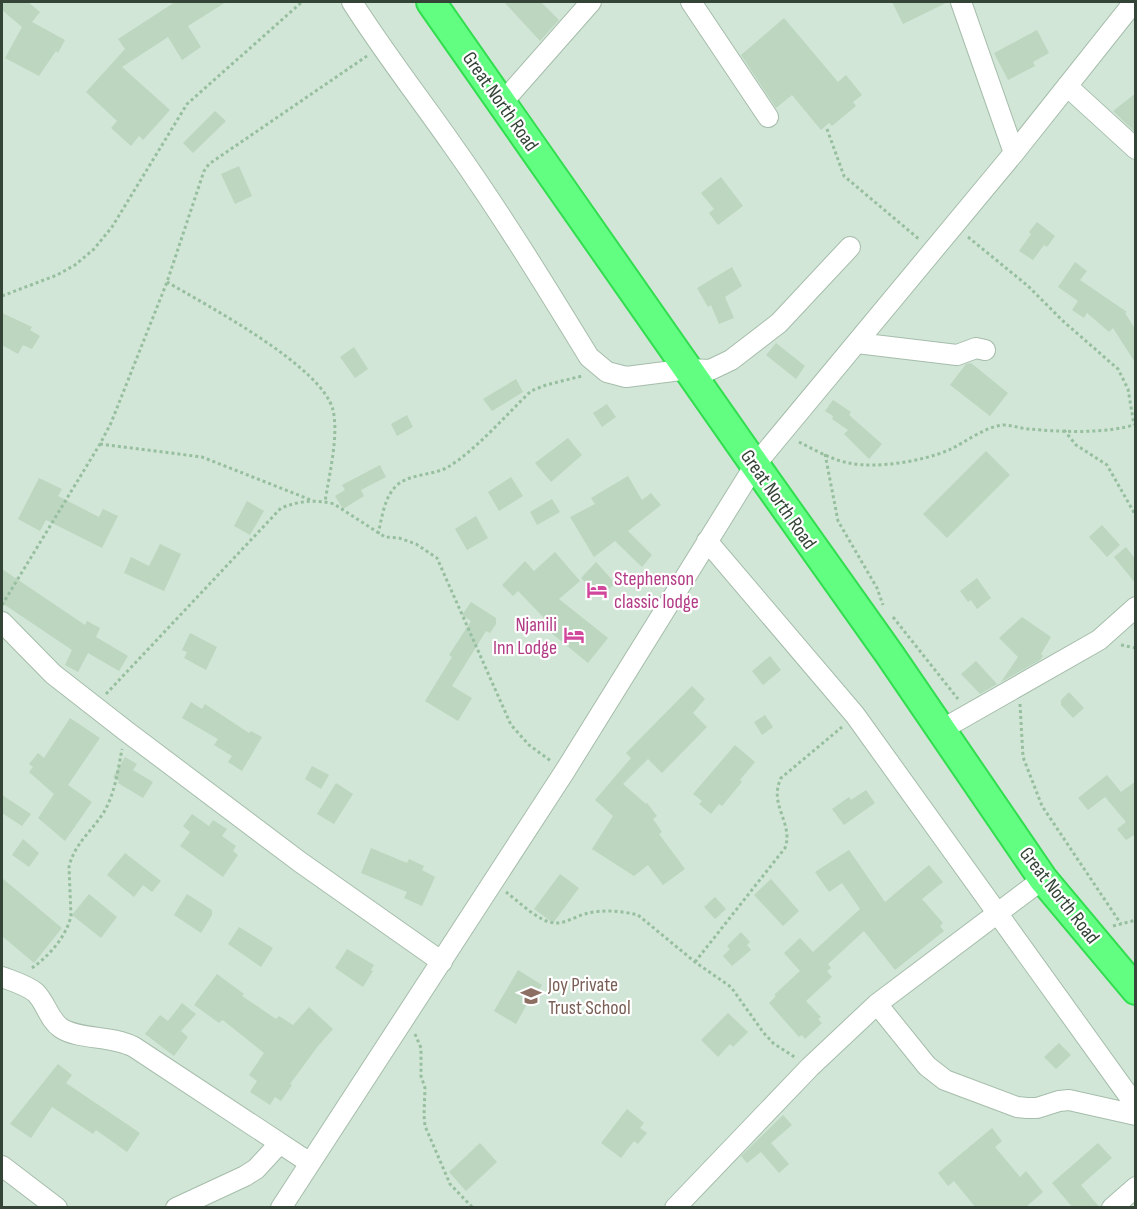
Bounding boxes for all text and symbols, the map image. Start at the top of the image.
street label: Great North Road [457,47,543,156]
street label: Great North Road [735,445,821,554]
place label: Stephenson classic lodge [614,567,699,614]
hotel icon: Stephenson classic lodge [585,578,609,602]
place label: Njanili Inn Lodge [493,613,557,660]
hotel icon: Njanili Inn Lodge [562,623,586,647]
street label: Great North Road [1014,842,1104,949]
place label: Joy Private Trust School [547,973,631,1020]
school or university icon: Joy Private Trust School [519,984,543,1008]

